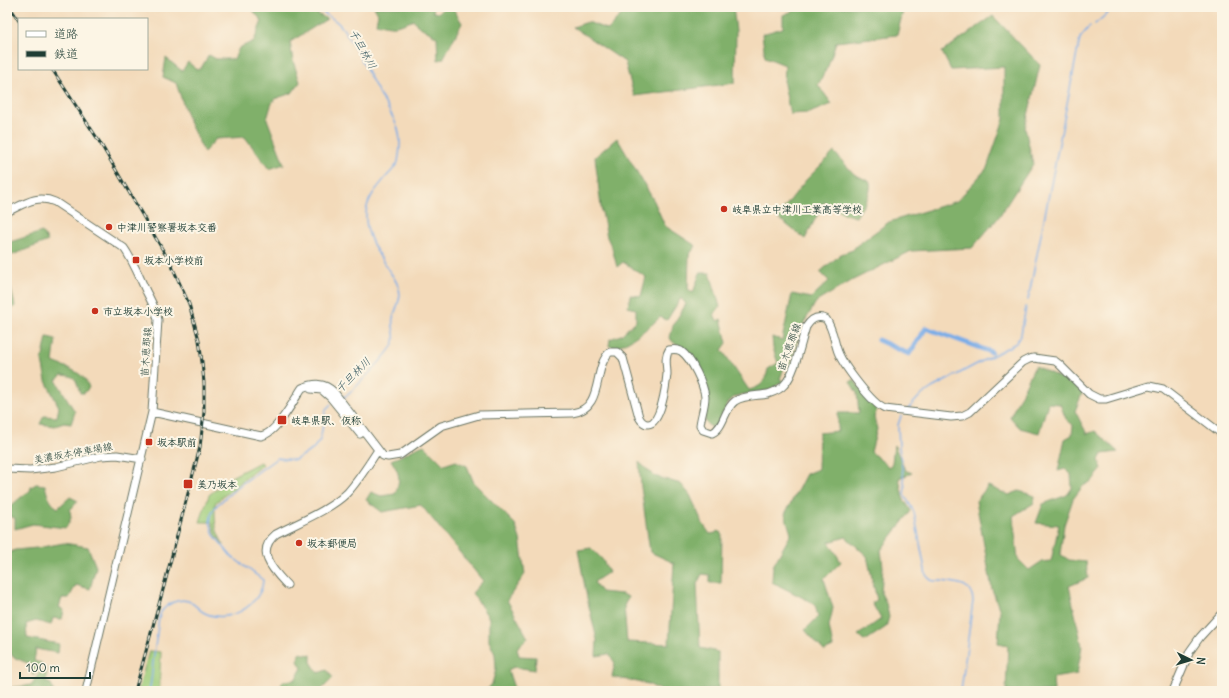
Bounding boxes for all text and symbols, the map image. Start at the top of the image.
legend [18,18,148,70]
text: 道路 [54,26,78,41]
water label: 千旦林川 [346,26,380,72]
text: 鉄道 [54,46,78,61]
place label: 岐阜県立中津川工業高等学校 [732,203,862,216]
marker: 岐阜県立中津川工業高等学校 [719,204,729,214]
place label: 中津川警察署坂本交番 [117,221,217,234]
marker: 中津川警察署坂本交番 [104,222,114,232]
place label: 坂本小学校前 [144,254,204,267]
marker: 坂本小学校前 [131,255,141,265]
place label: 市立坂本小学校 [103,305,173,318]
marker: 市立坂本小学校 [90,306,100,316]
street label: 苗木恵那線 [774,321,804,373]
street label: 苗木恵那線 [138,327,154,377]
water label: 千旦林川 [332,354,374,396]
marker: 岐阜県駅、仮称 [276,414,288,426]
place label: 岐阜県駅、仮称 [291,414,361,427]
place label: 坂本駅前 [157,436,197,449]
marker: 坂本駅前 [144,437,154,447]
street label: 美濃坂本停車場線 [32,440,114,466]
marker: 美乃坂本 [182,478,194,490]
place label: 美乃坂本 [197,478,237,491]
place label: 坂本郵便局 [307,537,357,550]
marker: 坂本郵便局 [294,538,304,548]
north arrow [1171,640,1211,680]
scale bar [20,654,90,680]
text: N [1194,656,1208,665]
text: 100 m [26,660,60,675]

